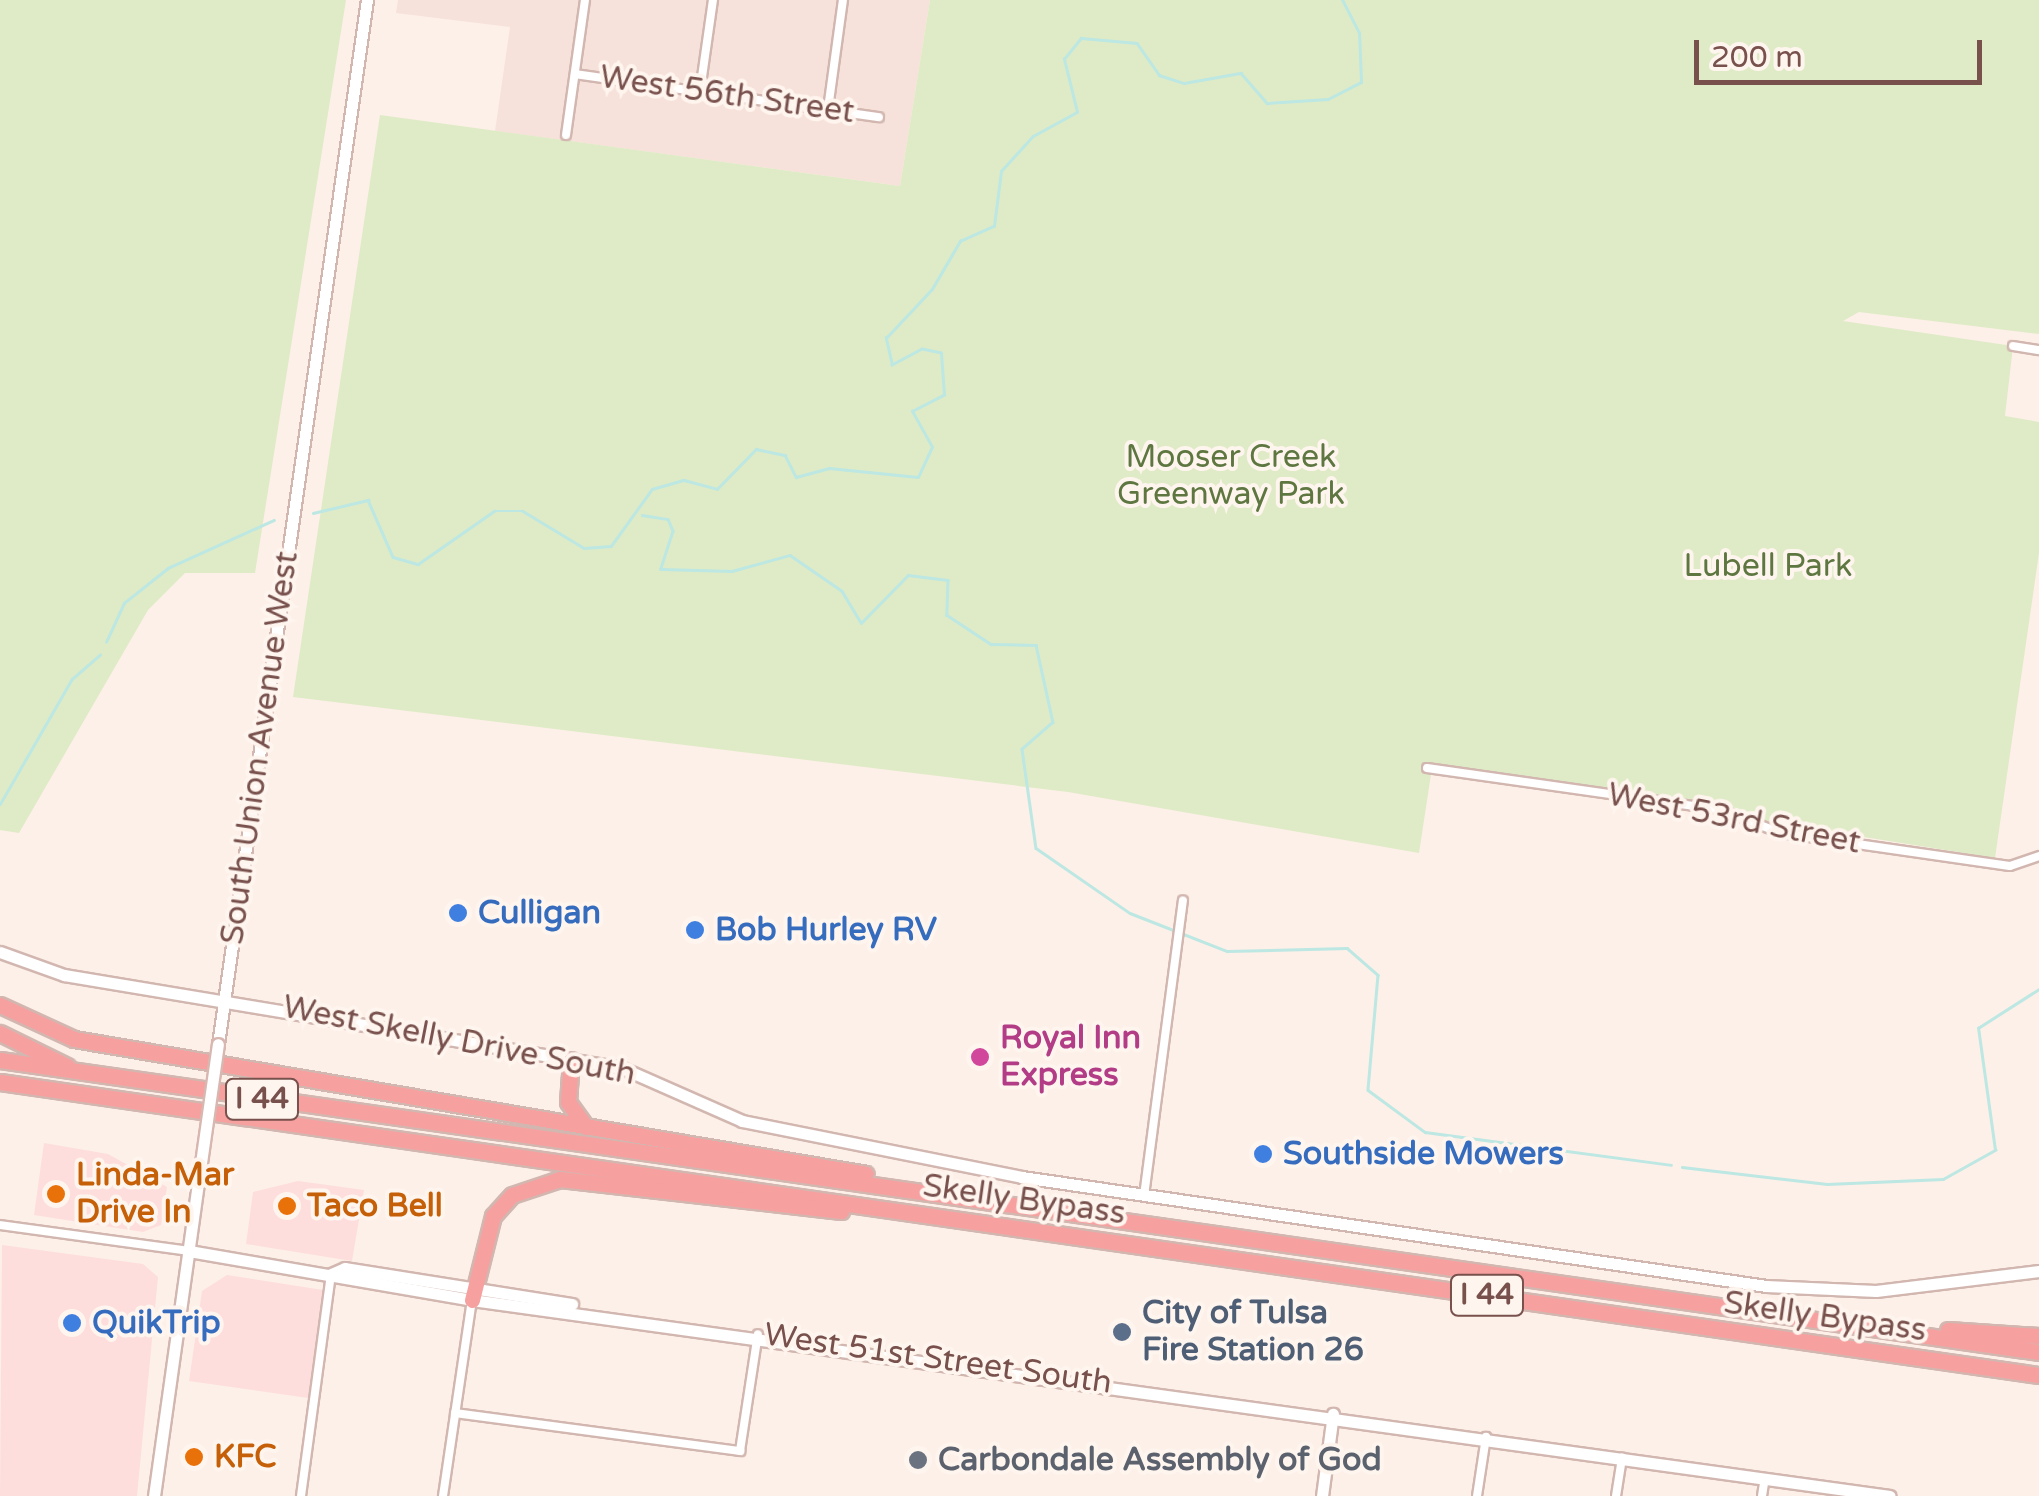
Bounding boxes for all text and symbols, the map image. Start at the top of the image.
scale bar [1699,20,1986,82]
text: 200 m [1711,39,1803,76]
street label: West 56th Street [597,58,857,132]
park label: Mooser Creek Greenway Park [1117,439,1345,514]
park label: Lubell Park [1684,547,1852,585]
street label: South Union Avenue West [213,549,307,947]
street label: West 53rd Street [1604,776,1864,862]
place label: Culligan [478,894,601,932]
marker: Culligan [447,902,469,924]
place label: Bob Hurley RV [715,911,937,949]
marker: Bob Hurley RV [684,919,706,941]
street label: West Skelly Drive South [279,988,639,1094]
place label: Royal Inn Express [1000,1020,1141,1095]
marker: Royal Inn Express [969,1046,991,1068]
road number: I 44 [224,1074,300,1124]
place label: Southside Mowers [1283,1135,1564,1173]
marker: Southside Mowers [1252,1143,1274,1165]
place label: Linda-Mar Drive In [76,1157,234,1232]
street label: Skelly Bypass [920,1167,1128,1233]
marker: Linda-Mar Drive In [45,1183,67,1205]
place label: Taco Bell [307,1187,443,1225]
marker: Taco Bell [276,1195,298,1217]
road number: I 44 [1450,1270,1524,1320]
street label: Skelly Bypass [1721,1284,1929,1350]
place label: City of Tulsa Fire Station 26 [1142,1295,1364,1370]
place label: QuikTrip [92,1304,221,1342]
marker: QuikTrip [61,1312,83,1334]
street label: West 51st Street South [762,1316,1114,1402]
marker: City of Tulsa Fire Station 26 [1111,1321,1133,1343]
place label: KFC [214,1438,276,1476]
place label: Carbondale Assembly of God [938,1441,1382,1479]
marker: KFC [183,1446,205,1468]
marker: Carbondale Assembly of God [907,1449,929,1471]

